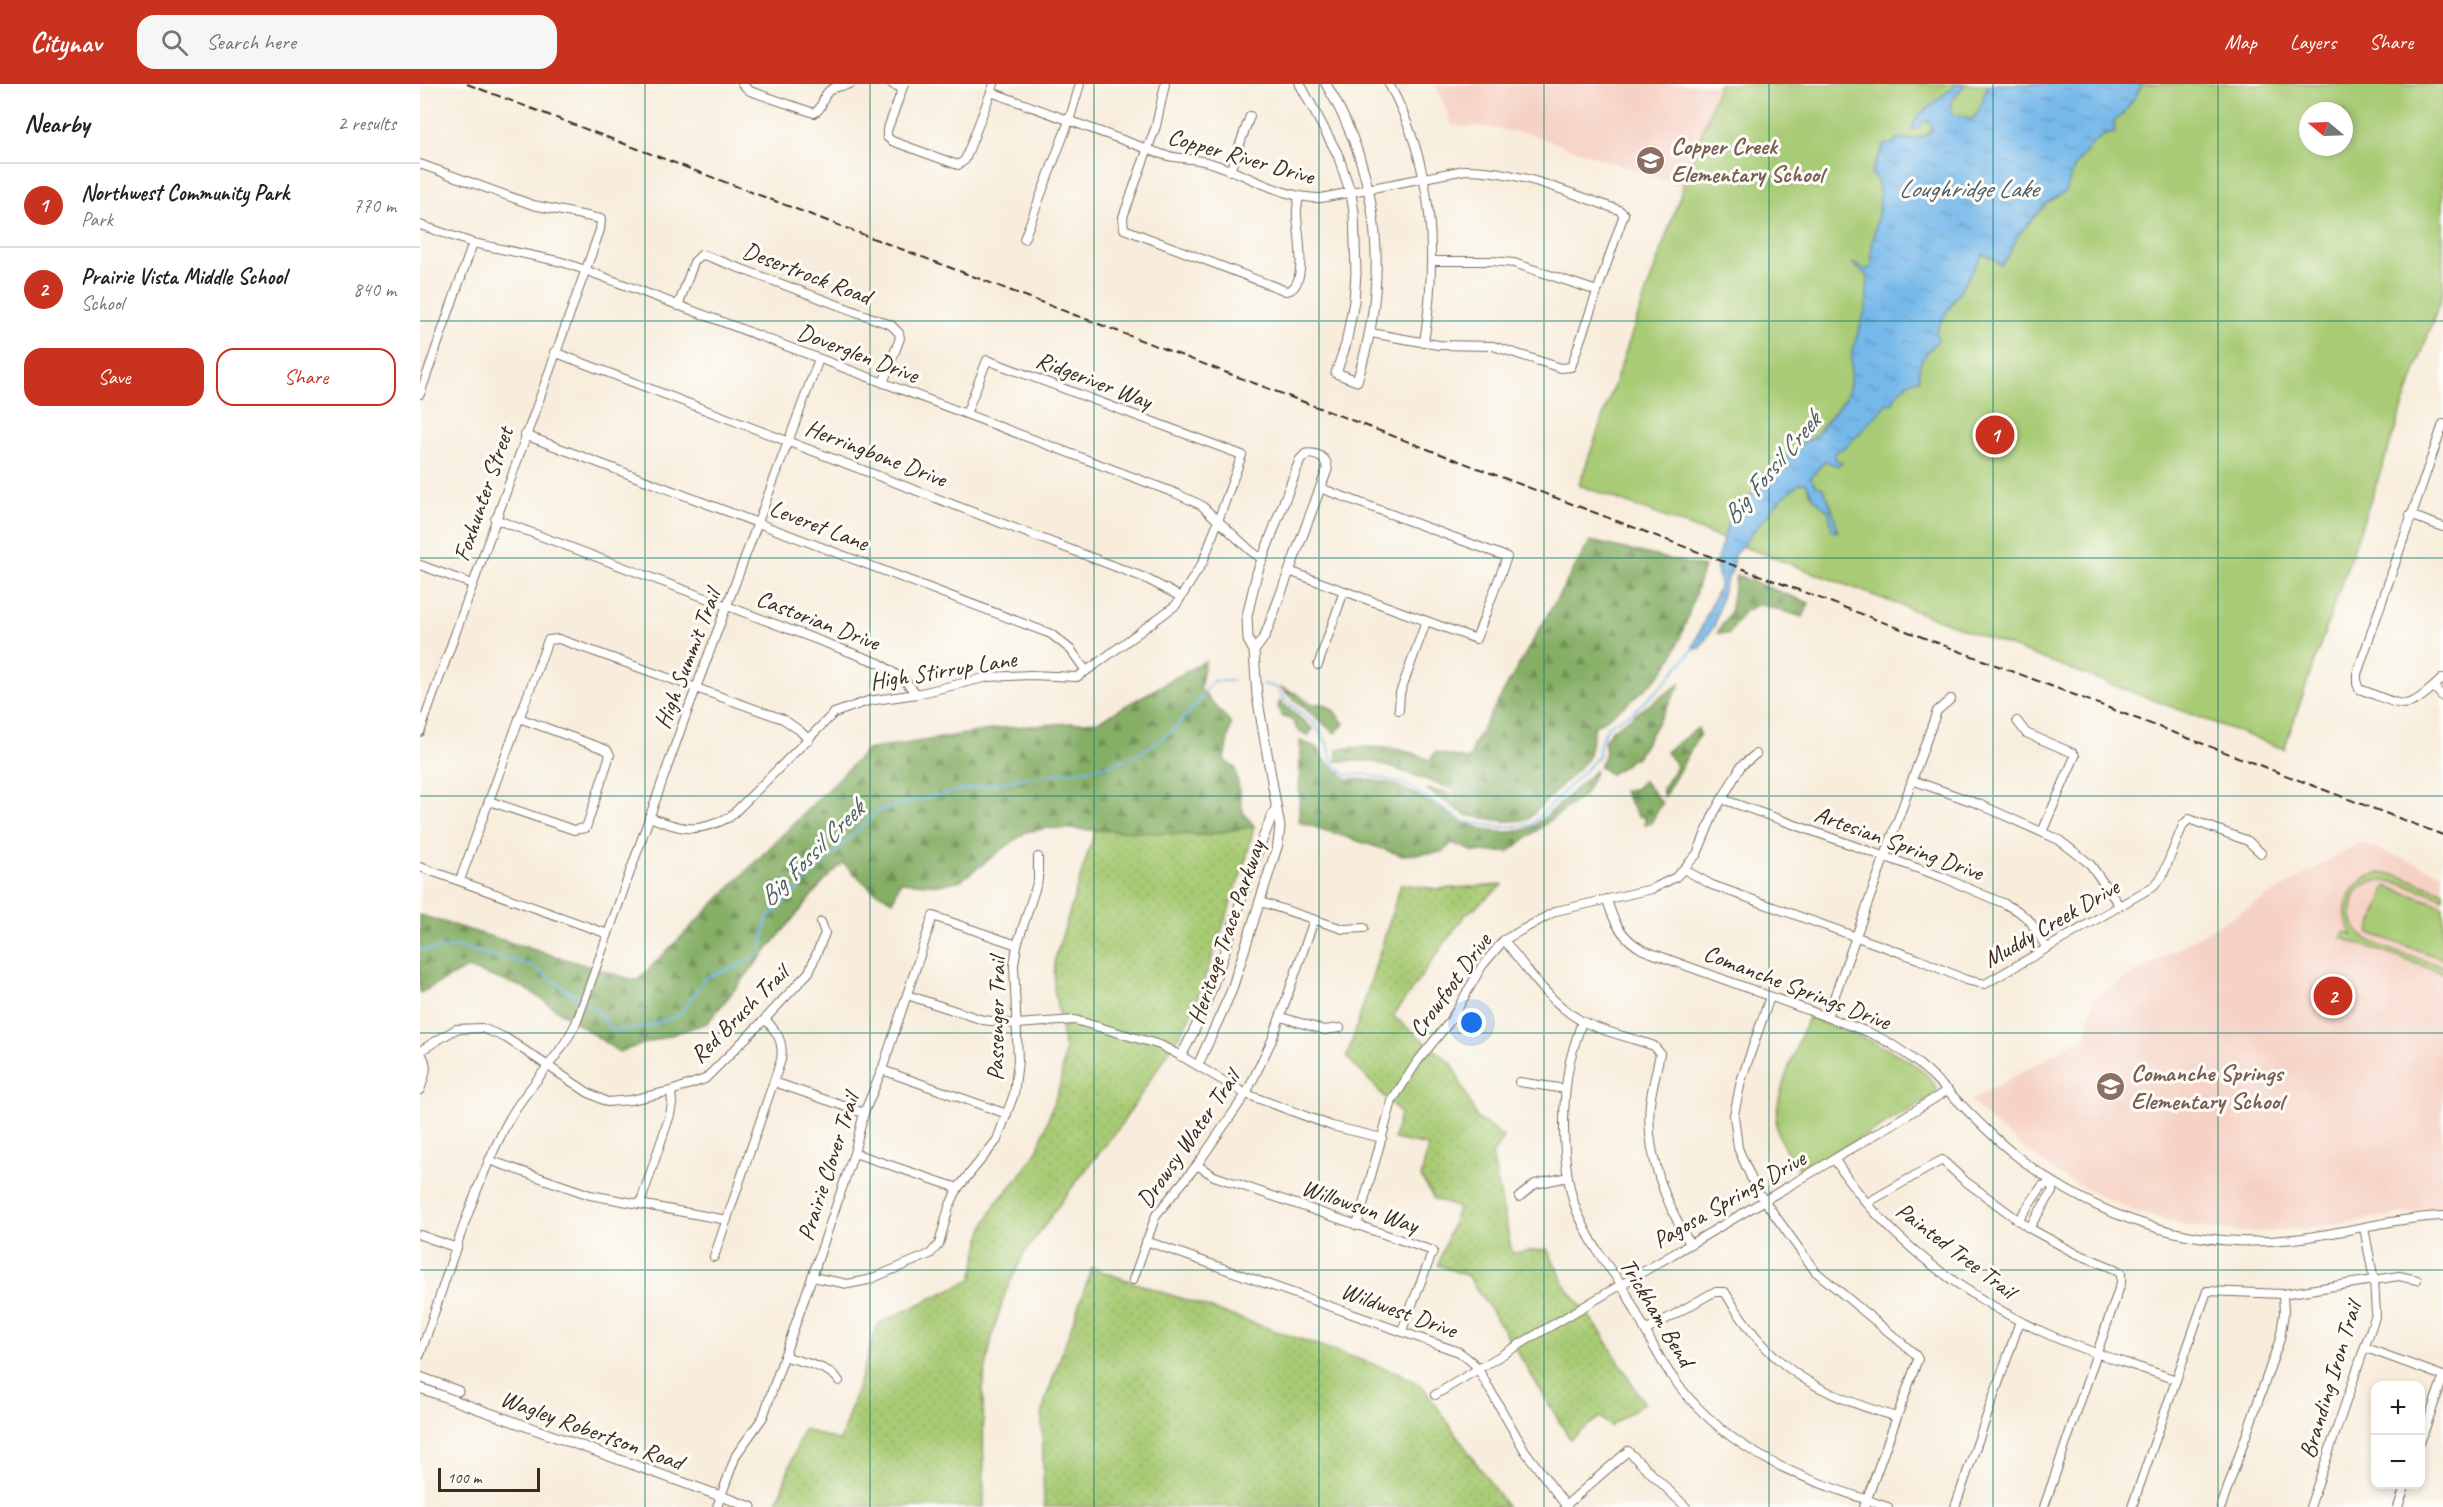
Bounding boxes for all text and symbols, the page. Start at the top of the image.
search box [137,15,557,69]
text: Citynav [30,25,101,60]
icon: search [158,26,191,59]
text: Search here [206,28,296,56]
text: Map [2224,29,2257,55]
text: Layers [2290,29,2336,55]
text: Share [2369,29,2413,55]
north arrow [2299,102,2353,156]
text: Nearby [24,107,89,140]
text: 2 results [337,111,396,136]
street label: Copper River Drive [1165,121,1320,192]
place label: Copper Creek Elementary School [1671,131,1828,189]
school or university icon: Copper Creek Elementary School [1634,144,1666,176]
water label: Loughridge Lake [1899,172,2041,205]
text: Northwest Community Park [81,179,289,207]
text: 1 [39,193,48,218]
text: 770 m [353,193,396,218]
text: Park [81,207,113,232]
street label: Desertrock Road [739,235,879,312]
text: Prairie Vista Middle School [81,263,286,291]
text: 2 [39,277,48,302]
text: 840 m [353,277,396,302]
text: School [81,291,124,316]
street label: Doverglen Drive [793,316,925,391]
street label: Ridgeriver Way [1032,344,1158,416]
button: Save [24,348,204,406]
button: Share [216,348,396,406]
water label: Big Fossil Creek [1715,401,1831,531]
street label: Herringbone Drive [801,412,953,494]
pin: 1 [1976,412,2014,458]
street label: Foxhunter Street [446,421,521,565]
street label: Leveret Lane [765,492,875,558]
street label: High Summit Trail [647,582,729,733]
street label: Castorian Drive [752,583,886,658]
street label: High Stirrup Lane [868,643,1021,696]
water label: Big Fossil Creek [752,790,875,913]
street label: Artesian Spring Drive [1811,799,1989,888]
street label: Heritage Trace Parkway [1181,835,1272,1028]
street label: Muddy Creek Drive [1978,871,2126,974]
street label: Crowfoot Drive [1402,925,1499,1043]
street label: Comanche Springs Drive [1699,938,1897,1037]
street label: Passenger Trail [980,953,1012,1081]
street label: Red Brush Trail [684,956,797,1069]
pin: 2 [2314,974,2352,1018]
your location [1457,1008,1486,1037]
place label: Comanche Springs Elementary School [2131,1058,2288,1116]
street label: Drowsy Water Trail [1130,1062,1249,1213]
school or university icon: Comanche Springs Elementary School [2094,1071,2126,1103]
street label: Prairie Clover Trail [790,1086,867,1244]
street label: Pagosa Springs Drive [1647,1142,1813,1255]
street label: Willowsun Way [1298,1172,1424,1240]
street label: Painted Tree Trail [1890,1195,2025,1307]
street label: Trickham Bend [1613,1252,1703,1375]
street label: Wildwest Drive [1337,1275,1463,1346]
street label: Branding Iron Trail [2292,1294,2369,1462]
map controls [2371,1381,2425,1489]
button: + [2371,1381,2425,1435]
street label: Wagley Robertson Road [496,1383,691,1478]
button: − [2371,1435,2425,1489]
scale bar [438,1465,540,1492]
text: 100 m [447,1468,481,1488]

